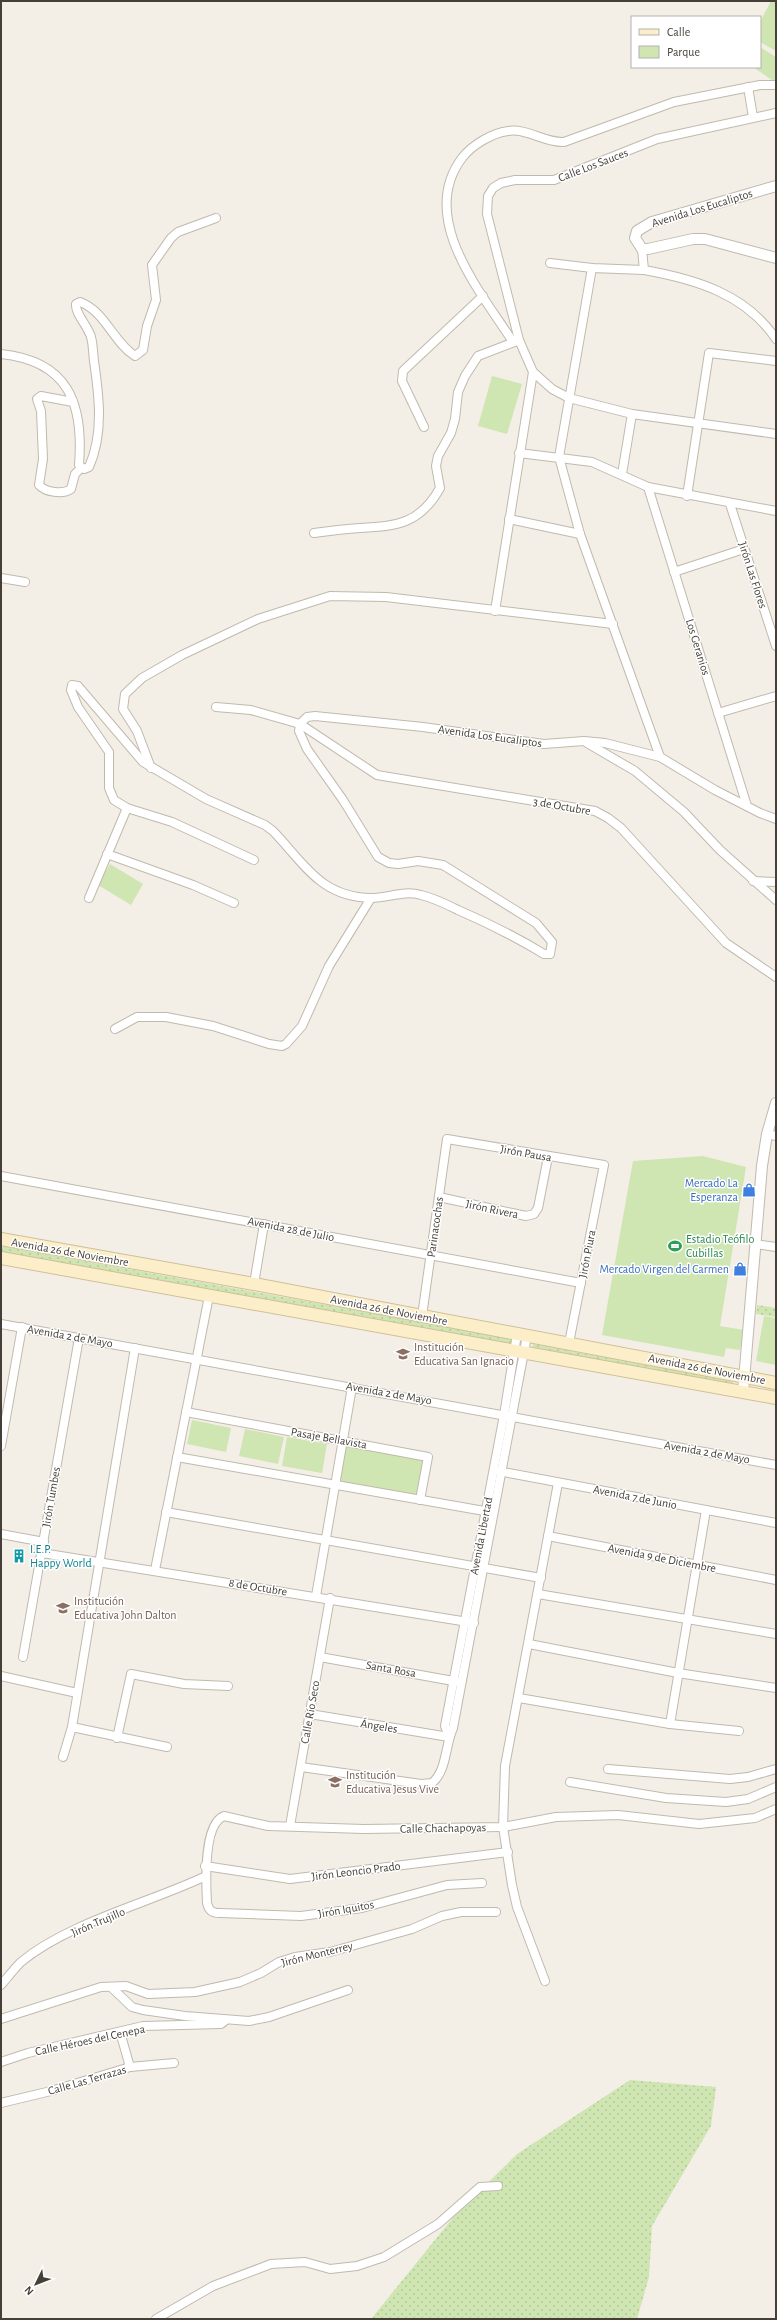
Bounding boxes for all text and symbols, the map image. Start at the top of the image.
legend [631,16,761,68]
text: Calle [667,26,690,38]
text: Parque [667,46,700,58]
street label: Calle Los Sauces [556,146,630,184]
street label: Avenida Los Eucaliptos [650,187,754,229]
street label: Jirón Las Flores [737,540,769,610]
street label: Los Geranios [684,617,712,677]
street label: Avenida Los Eucaliptos [437,723,543,749]
street label: 3 de Octubre [532,795,592,817]
street label: Jirón Pausa [499,1143,553,1164]
place label: Mercado La Esperanza [685,1177,738,1203]
shop icon: Mercado La Esperanza [741,1182,757,1198]
street label: Parinacochas [425,1196,445,1258]
street label: Jirón Rivera [464,1198,520,1221]
street label: Avenida 28 de Julio [247,1215,336,1243]
street label: Jirón Piura [576,1228,598,1279]
place label: Estadio Teófilo Cubillas [686,1233,754,1259]
street label: Avenida 26 de Noviembre [10,1236,130,1268]
sports icon: Estadio Teófilo Cubillas [667,1238,683,1254]
shop icon: Mercado Virgen del Carmen [732,1261,748,1277]
place label: Mercado Virgen del Carmen [600,1263,729,1275]
street label: Avenida 26 de Noviembre [329,1293,449,1327]
street label: Avenida 2 de Mayo [26,1323,114,1350]
place label: Institución Educativa San Ignacio [414,1341,514,1367]
school or university icon: Institución Educativa San Ignacio [395,1346,411,1362]
street label: Avenida 26 de Noviembre [647,1352,767,1386]
street label: Avenida 2 de Mayo [345,1380,433,1407]
street label: Pasaje Bellavista [290,1425,368,1452]
street label: Avenida 2 de Mayo [663,1439,751,1466]
street label: Jirón Tumbes [40,1466,62,1528]
street label: Avenida 7 de Junio [592,1483,678,1511]
street label: Avenida Libertad [468,1496,494,1576]
street label: Avenida 9 de Diciembre [607,1542,717,1574]
place label: I.E.P. Happy World [30,1543,92,1570]
building icon: I.E.P. Happy World [11,1548,27,1564]
street label: 8 de Octubre [228,1576,288,1598]
place label: Institución Educativa John Dalton [74,1595,177,1621]
school or university icon: Institución Educativa John Dalton [55,1600,71,1616]
street label: Santa Rosa [365,1659,417,1679]
street label: Calle Río Seco [299,1679,321,1745]
street label: Ángeles [360,1716,399,1735]
place label: Institución Educativa Jesus Vive [346,1769,439,1795]
school or university icon: Institución Educativa Jesus Vive [327,1774,343,1790]
street label: Calle Chachapoyas [400,1821,486,1836]
street label: Jirón Leoncio Prado [311,1860,401,1882]
street label: Jirón Iquitos [317,1898,375,1920]
street label: Jirón Trujillo [69,1905,127,1940]
street label: Jirón Monterrey [280,1939,354,1970]
street label: Calle Héroes del Cenepa [34,2022,146,2058]
street label: Calle Las Terrazas [46,2063,128,2097]
north arrow [16,2264,56,2304]
text: N [22,2284,36,2297]

